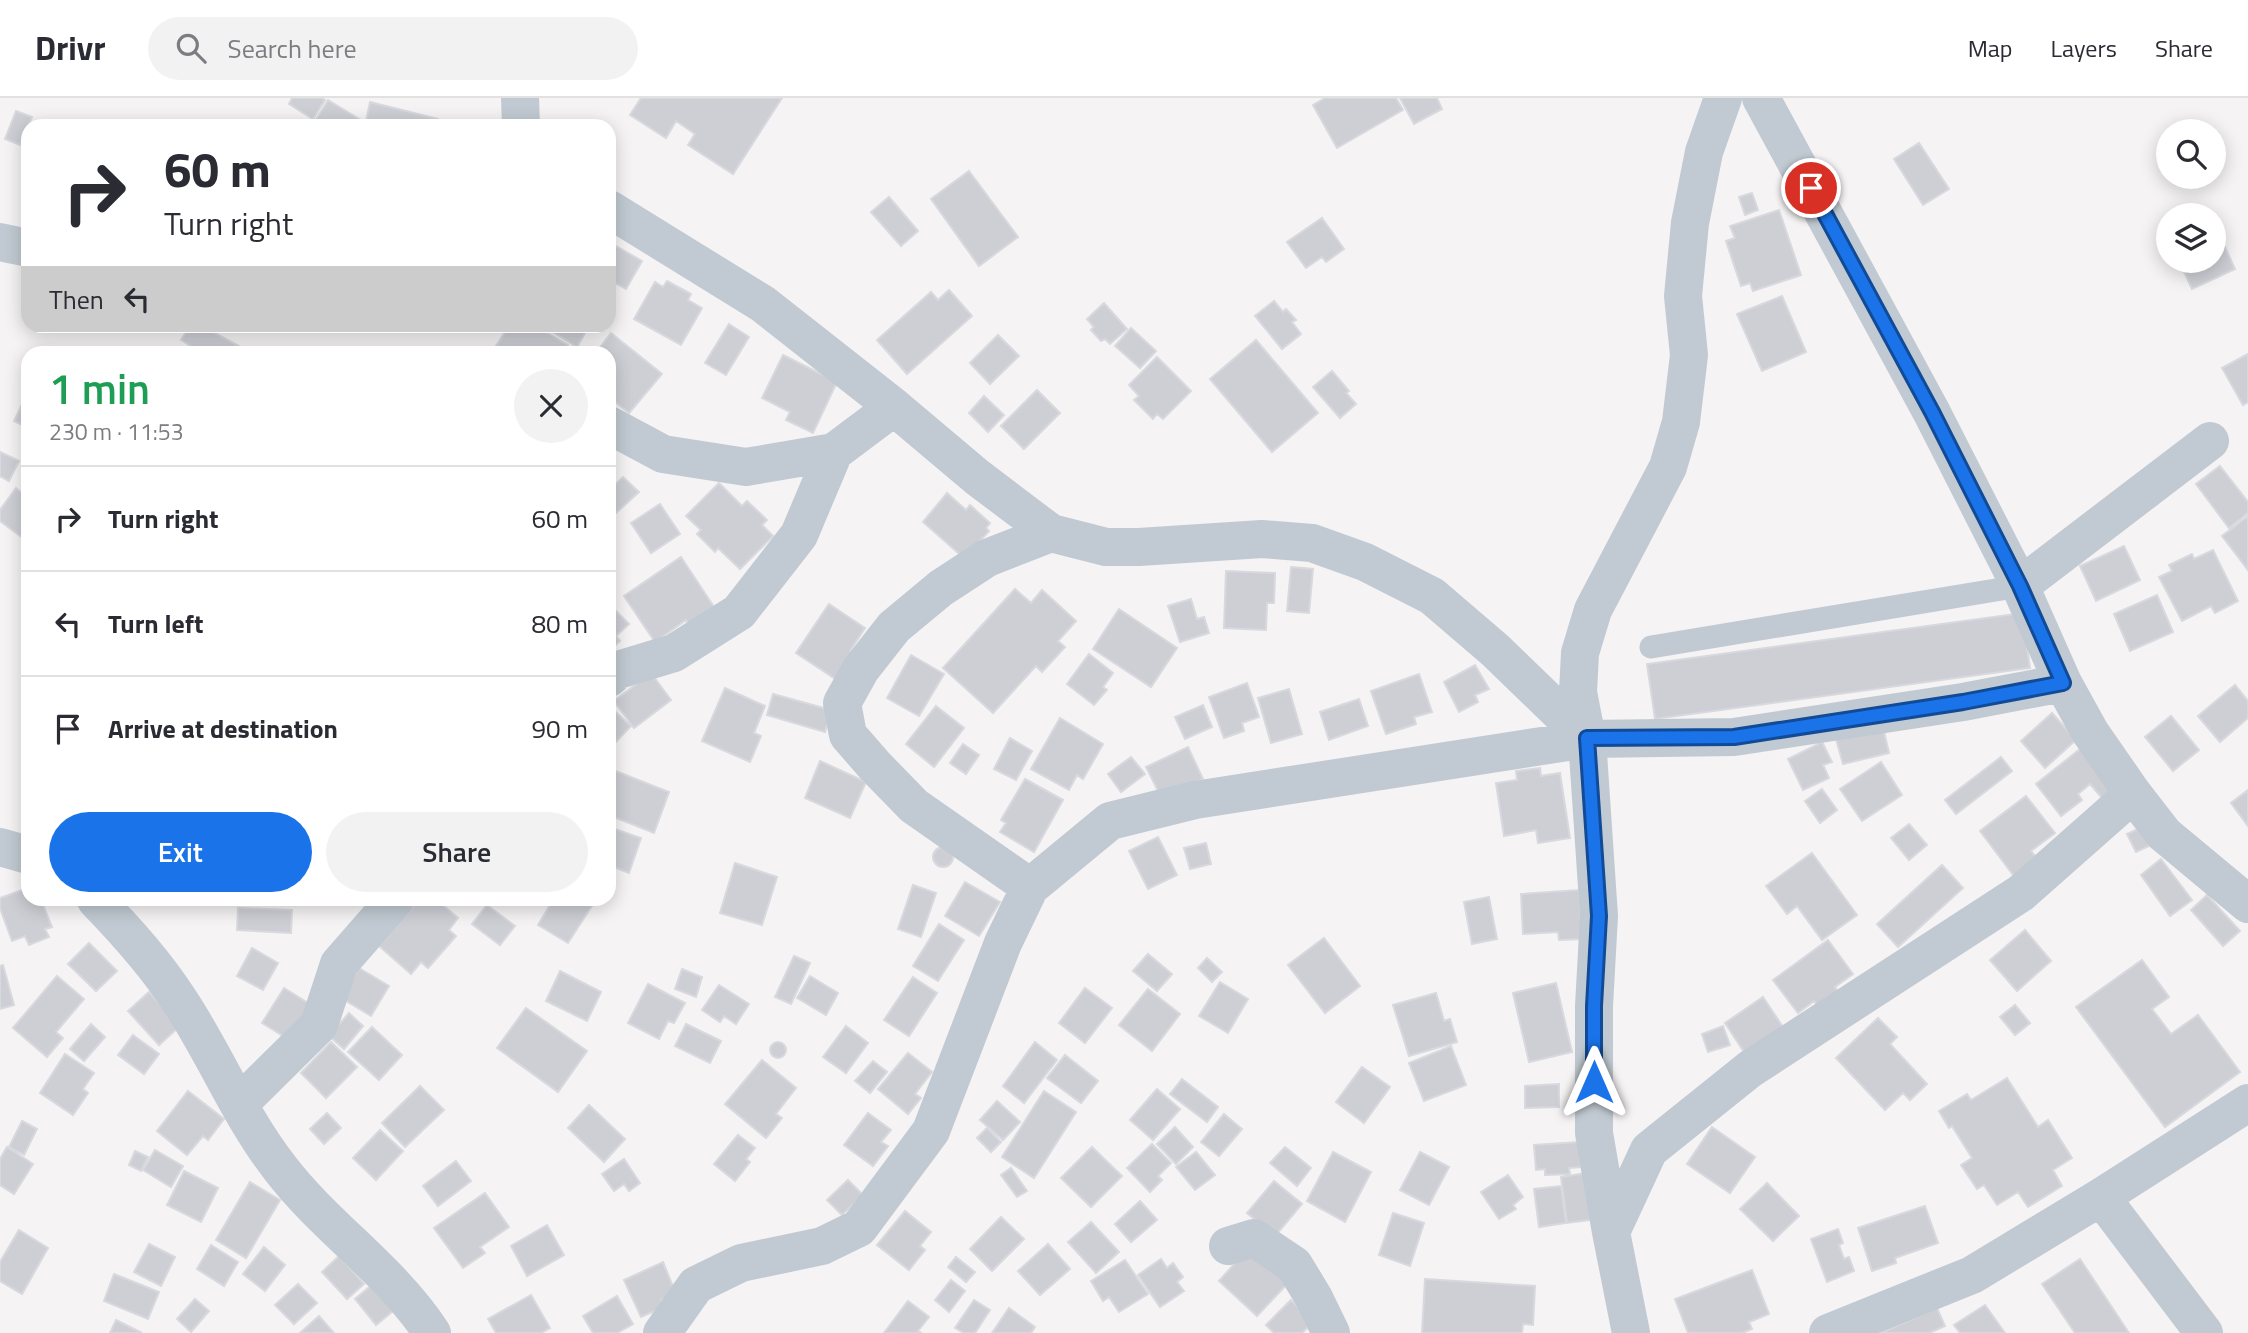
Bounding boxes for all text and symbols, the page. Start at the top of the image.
search box [148,17,638,80]
text: Drivr [35,23,106,73]
icon: search [172,29,210,67]
text: Search here [228,29,357,68]
text: Map [1968,30,2013,66]
text: Layers [2051,30,2117,66]
text: Share [2155,30,2213,66]
map controls [2156,119,2226,273]
button: search [2156,119,2226,189]
text: 60 m [164,131,271,206]
icon: right [49,147,140,238]
pin [1781,158,1841,218]
icon: arrive [1792,169,1830,207]
text: Turn right [164,199,293,247]
button: layers [2156,203,2226,273]
text: Then [49,280,104,319]
icon: left [118,280,156,318]
text: 1 min [49,356,150,420]
button: close [514,369,588,443]
text: 230 m · 11:53 [49,414,184,449]
text: Turn right [108,499,219,538]
text: 60 m [531,499,588,538]
icon: right [49,500,87,538]
text: Turn left [108,604,203,643]
text: 80 m [531,604,588,643]
icon: left [49,605,87,643]
text: Arrive at destination [108,709,338,748]
text: 90 m [531,709,588,748]
icon: arrive [49,710,87,748]
button: Exit [49,812,312,892]
button: Share [326,812,588,892]
position arrow [1557,1045,1631,1119]

